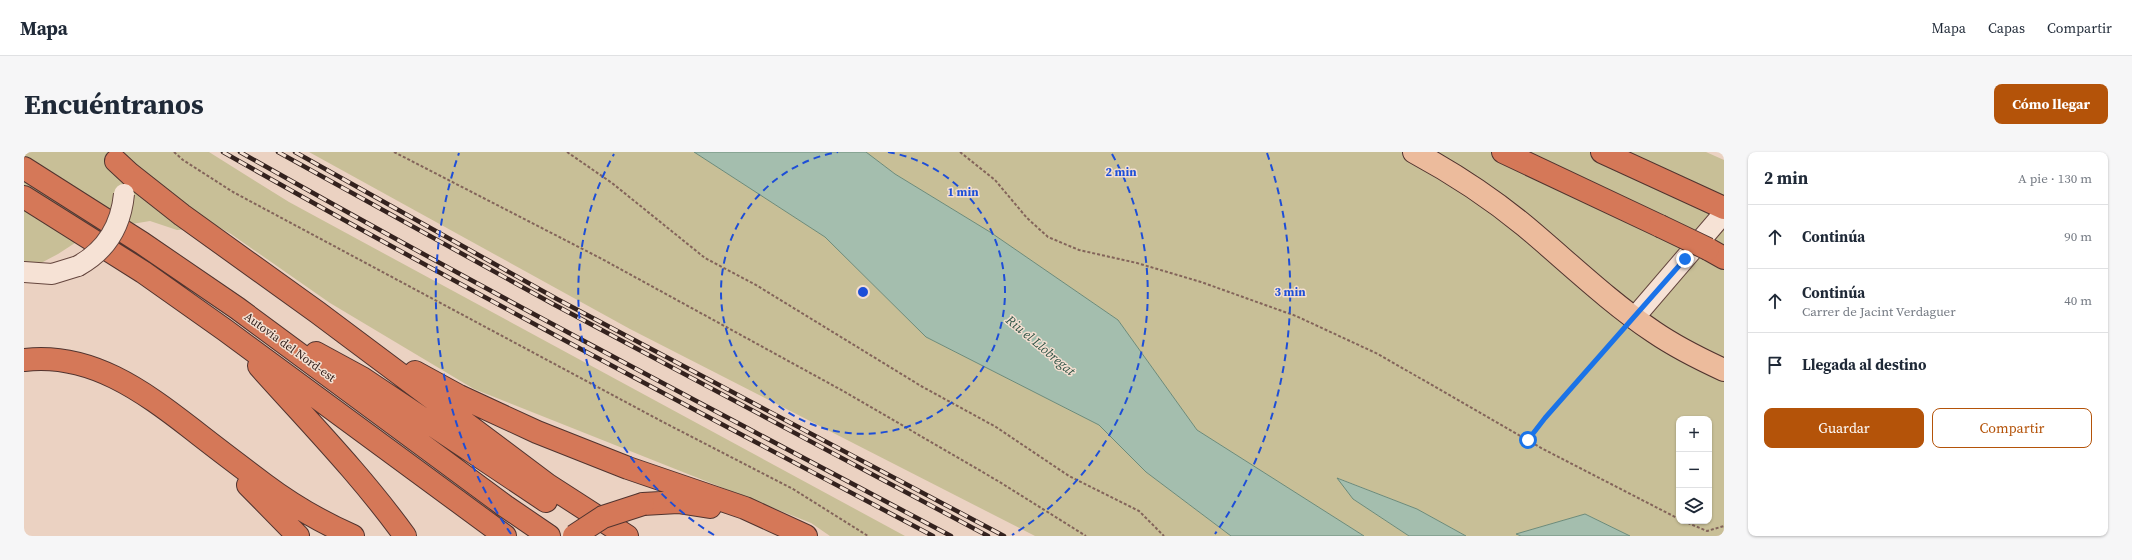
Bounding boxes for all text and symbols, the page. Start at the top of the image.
text: Mapa [20,15,68,41]
text: Mapa [1931,18,1966,38]
text: Capas [1988,18,2025,38]
text: Compartir [2047,18,2112,38]
button: Cómo llegar [1994,84,2108,124]
text: Encuéntranos [24,85,204,123]
text: 2 min [1105,164,1137,180]
text: 2 min [1764,166,1808,190]
text: A pie · 130 m [2018,170,2092,187]
text: 1 min [947,184,979,200]
icon: ahead [1764,226,1786,248]
text: Continúa [1802,226,1865,247]
text: 90 m [2064,228,2092,245]
route end [1676,250,1694,268]
text: Continúa [1802,282,1865,303]
text: 3 min [1274,284,1306,300]
centre of rings [856,285,870,299]
icon: ahead [1764,290,1786,312]
text: 40 m [2064,292,2092,309]
text: Carrer de Jacint Verdaguer [1802,303,1956,320]
street label: Autovia del Nord-est [241,308,339,386]
water label: Riu el Llobregat [1002,311,1079,380]
icon: arrive [1764,354,1786,376]
text: Llegada al destino [1802,354,1927,375]
button: Guardar [1764,408,1924,448]
button: Compartir [1932,408,2092,448]
map controls [1676,416,1712,524]
button: + [1676,416,1712,452]
route start [1519,431,1537,449]
button: − [1676,452,1712,488]
button: layers [1676,488,1712,524]

